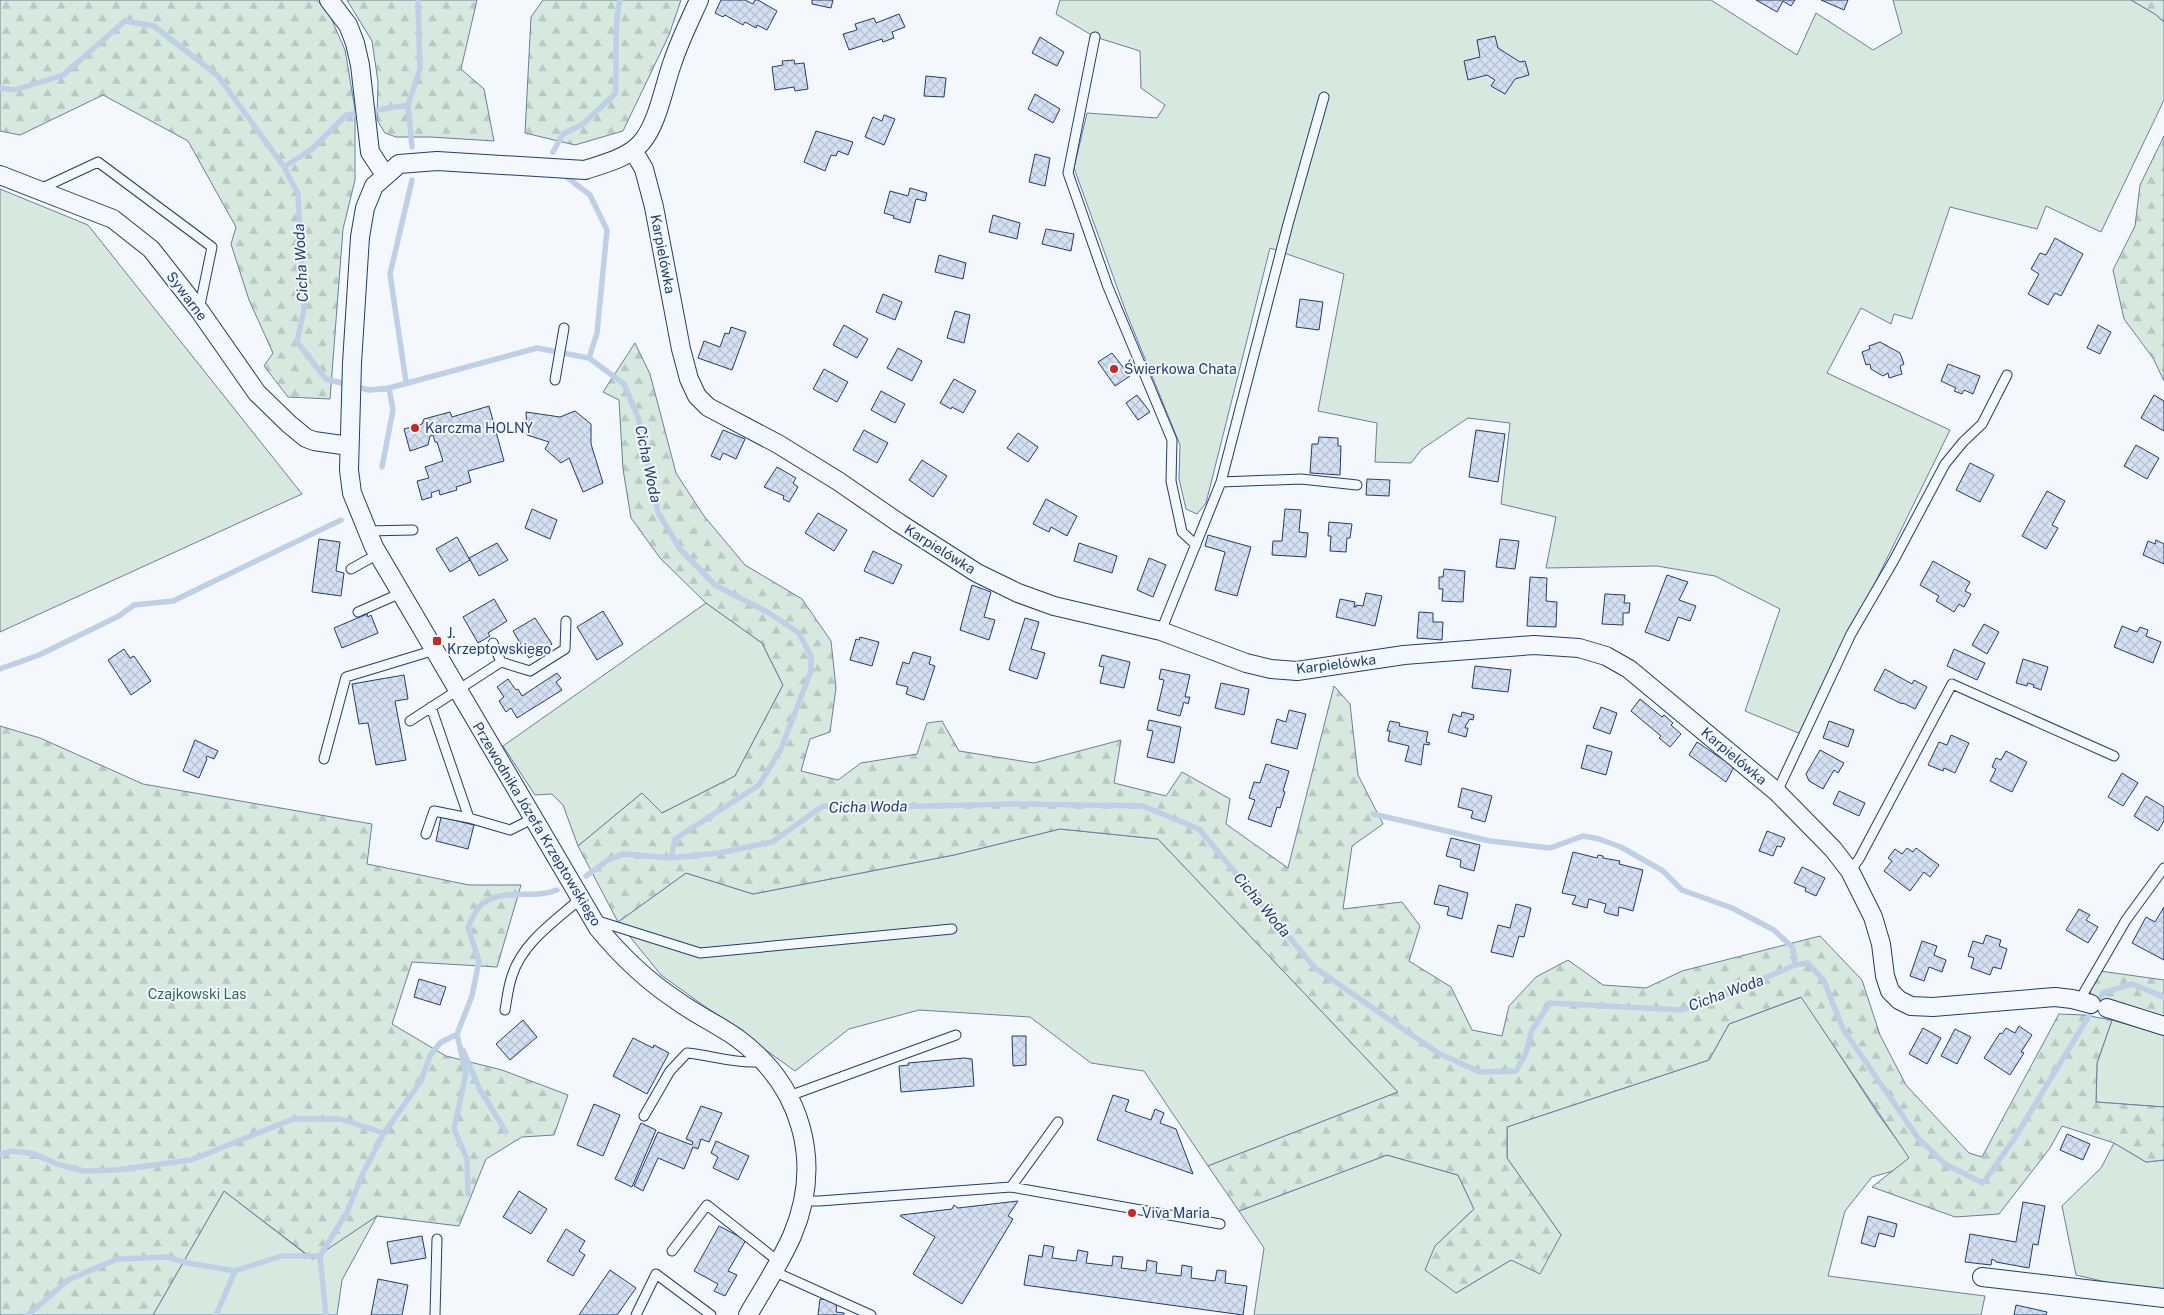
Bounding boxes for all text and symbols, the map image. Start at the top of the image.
street label: Karpielówka [647,213,679,295]
water label: Cicha Woda [290,223,311,303]
street label: Sywarne [163,268,211,324]
place label: Świerkowa Chata [1124,359,1237,377]
marker: Świerkowa Chata [1108,363,1120,375]
place label: Karczma HOLNY [425,420,534,436]
marker: Karczma HOLNY [409,422,421,434]
water label: Cicha Woda [632,424,665,504]
street label: Karpielówka [902,521,978,577]
place label: J. Krzeptowskiego [447,625,551,657]
marker: J. Krzeptowskiego [431,635,443,647]
street label: Karpielówka [1295,651,1377,677]
street label: Przewodnika Józefa Krzeptowskiego [470,719,604,929]
street label: Karpielówka [1698,724,1770,788]
water label: Cicha Woda [828,797,908,816]
water label: Cicha Woda [1231,869,1294,940]
water label: Cicha Woda [1686,971,1766,1014]
park label: Czajkowski Las [148,986,246,1002]
place label: Viva Maria [1142,1205,1210,1221]
marker: Viva Maria [1126,1207,1138,1219]

